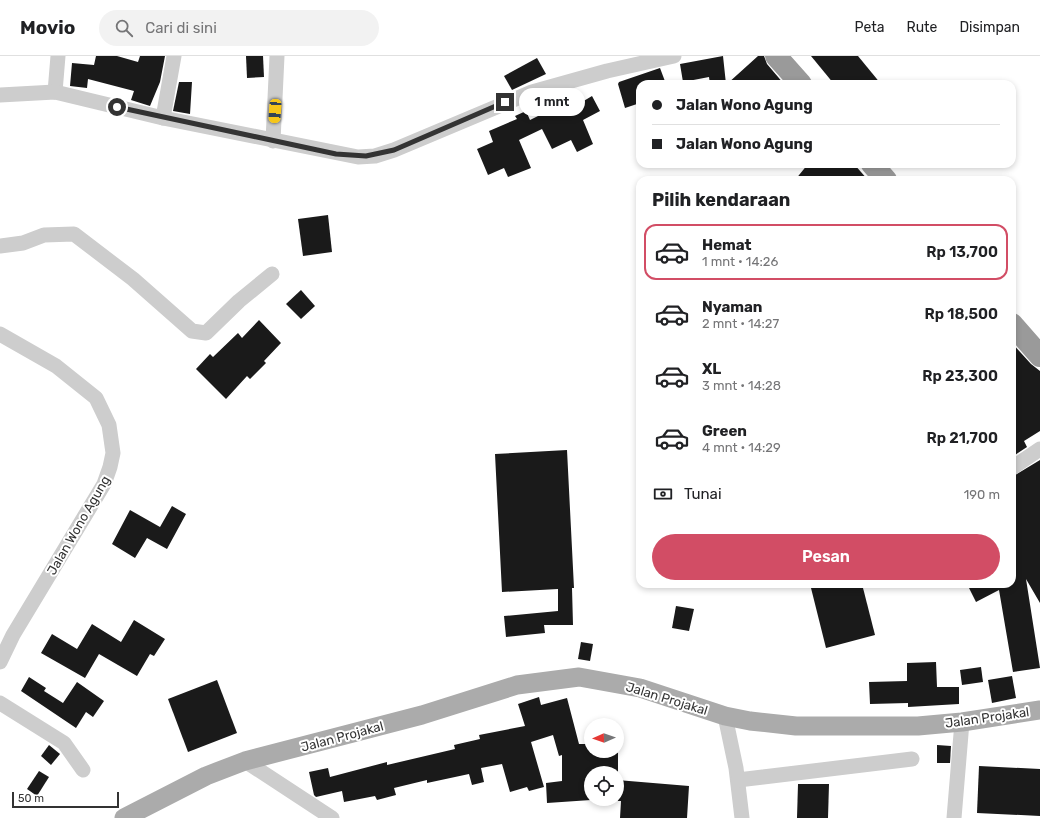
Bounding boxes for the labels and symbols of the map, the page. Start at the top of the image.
callout: 1 mnt [519,88,585,116]
route end [496,93,514,111]
route start [108,98,126,116]
car [268,99,282,123]
street label: Jalan Wono Agung [44,473,114,578]
street label: Jalan Projakal [624,679,710,718]
street label: Jalan Projakal [944,704,1030,731]
street label: Jalan Projakal [299,718,385,755]
north arrow [584,718,624,758]
scale bar [12,790,119,809]

